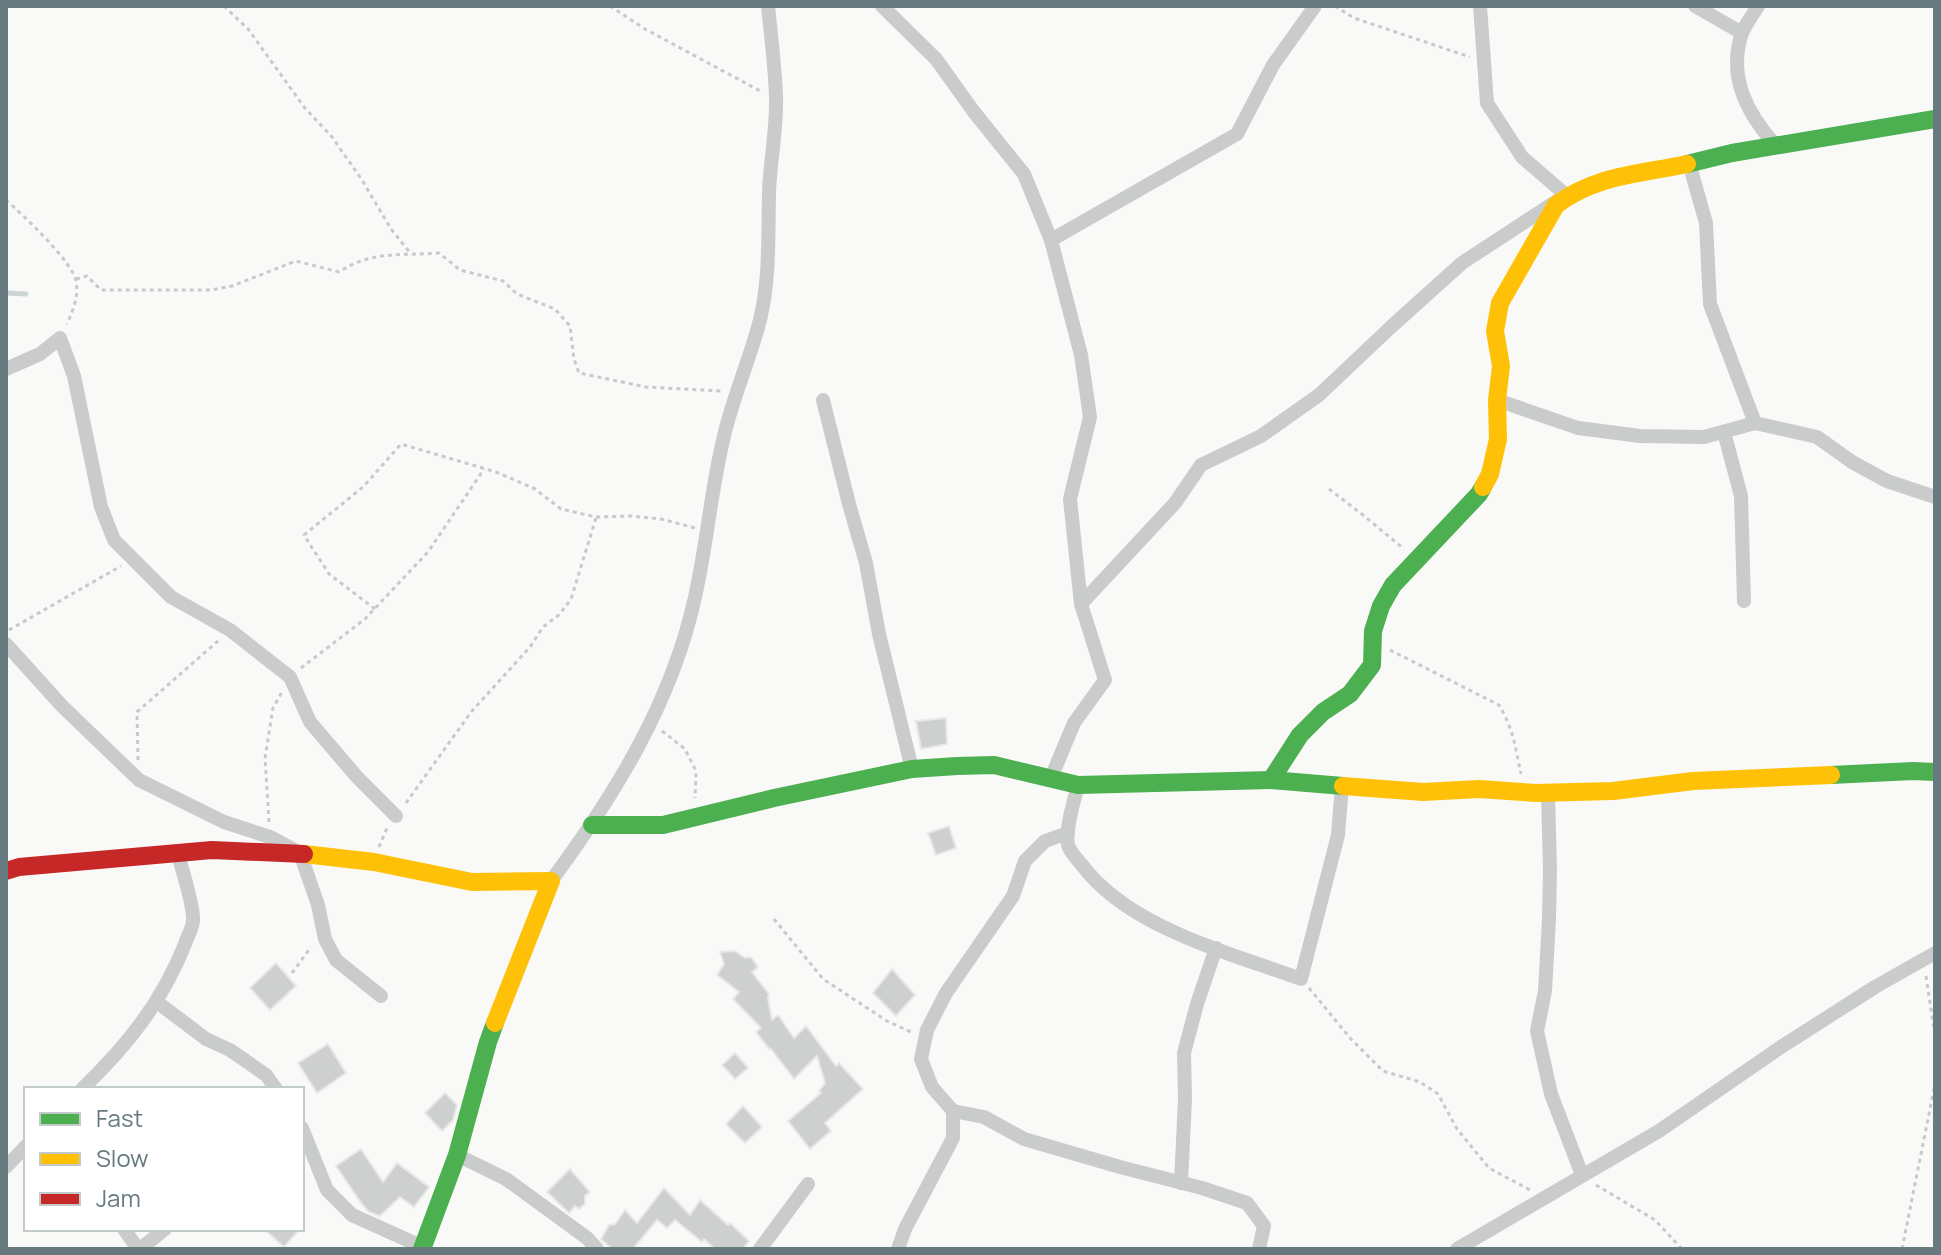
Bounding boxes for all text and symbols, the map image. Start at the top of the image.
legend [24,1087,304,1231]
text: Fast [96,1101,143,1134]
text: Slow [96,1141,149,1174]
text: Jam [96,1181,141,1214]

